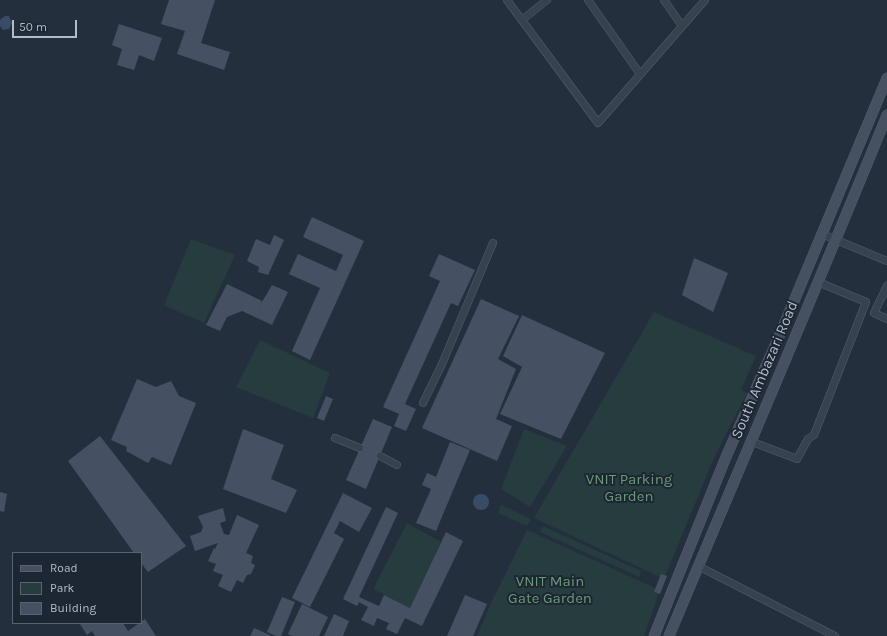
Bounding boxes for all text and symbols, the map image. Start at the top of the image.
scale bar [14,12,79,38]
text: 50 m [19,20,47,34]
street label: South Ambazari Road [728,298,802,442]
park label: VNIT Parking Garden [586,471,672,506]
legend [12,552,142,624]
text: Road [50,561,78,575]
park label: VNIT Main Gate Garden [508,573,592,608]
text: Park [50,581,74,595]
text: Building [50,601,96,615]

